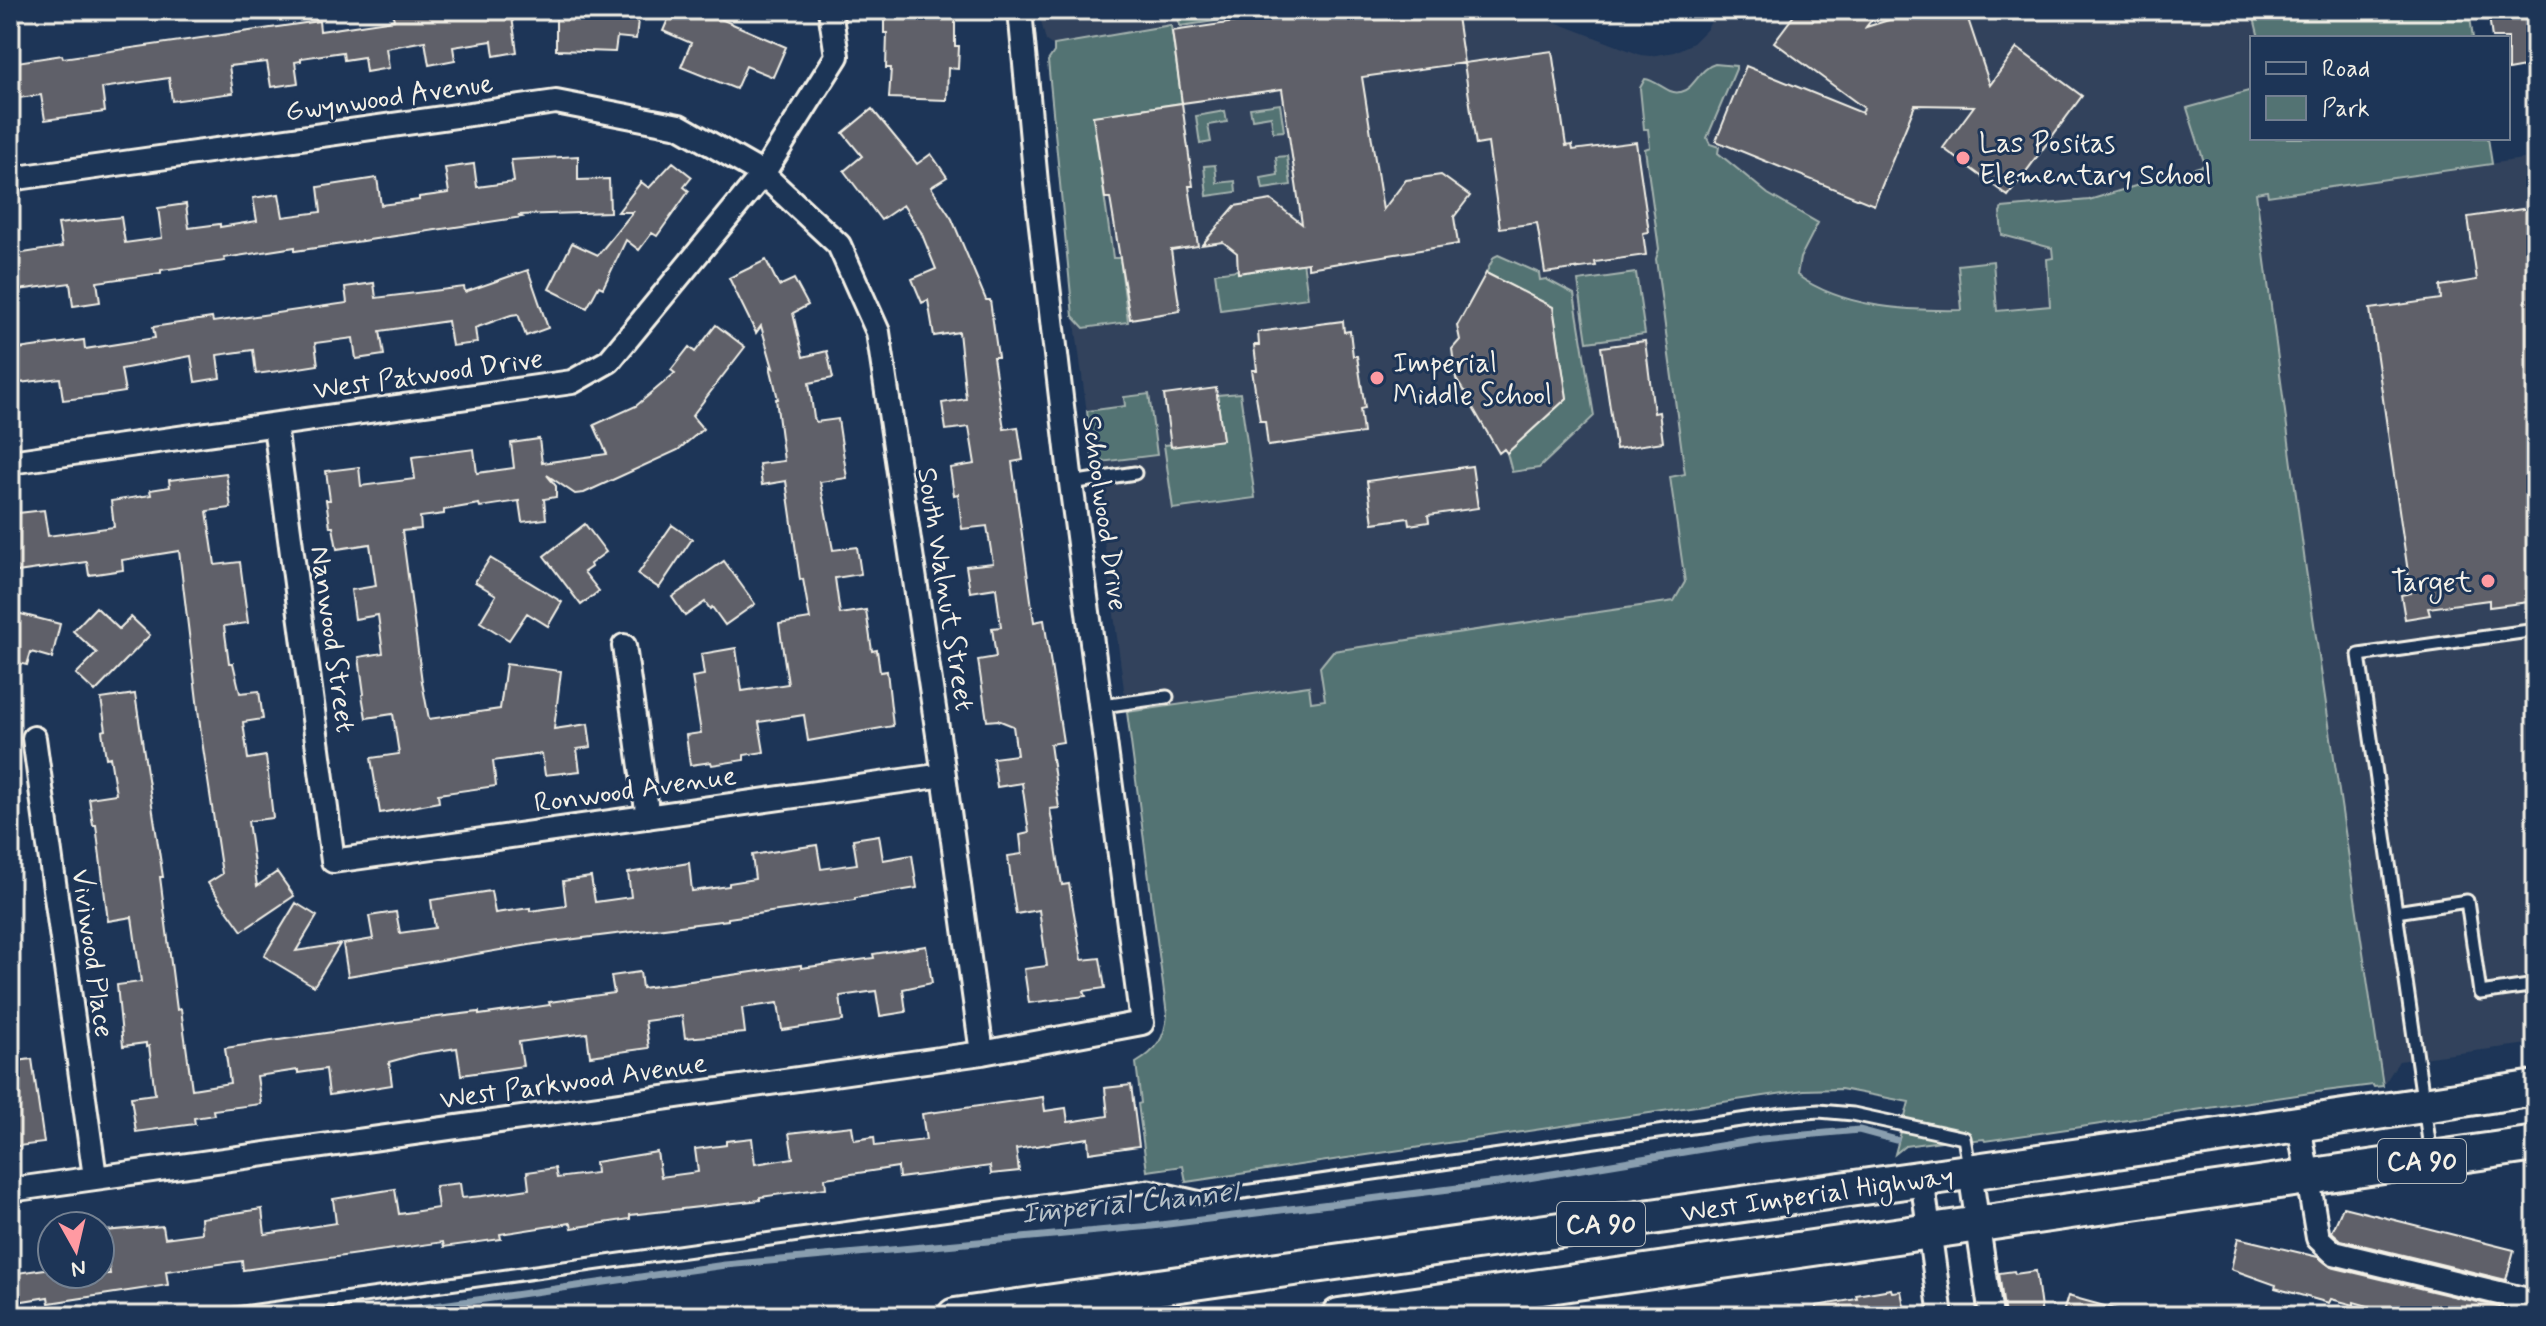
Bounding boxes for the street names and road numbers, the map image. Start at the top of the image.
street label: Gwynwood Avenue [283,66,496,131]
street label: West Patwood Drive [311,341,546,410]
street label: Schoolwood Drive [1072,413,1136,613]
street label: South Walnut Street [907,465,982,714]
street label: Nanwood Street [300,544,363,735]
street label: Ronwood Avenue [532,758,739,823]
street label: Viviwood Place [61,867,122,1040]
street label: West Parkwood Avenue [438,1045,709,1120]
road number: CA 90 [2378,1139,2466,1183]
street label: West Imperial Highway [1679,1158,1956,1235]
road number: CA 90 [1557,1202,1645,1246]

